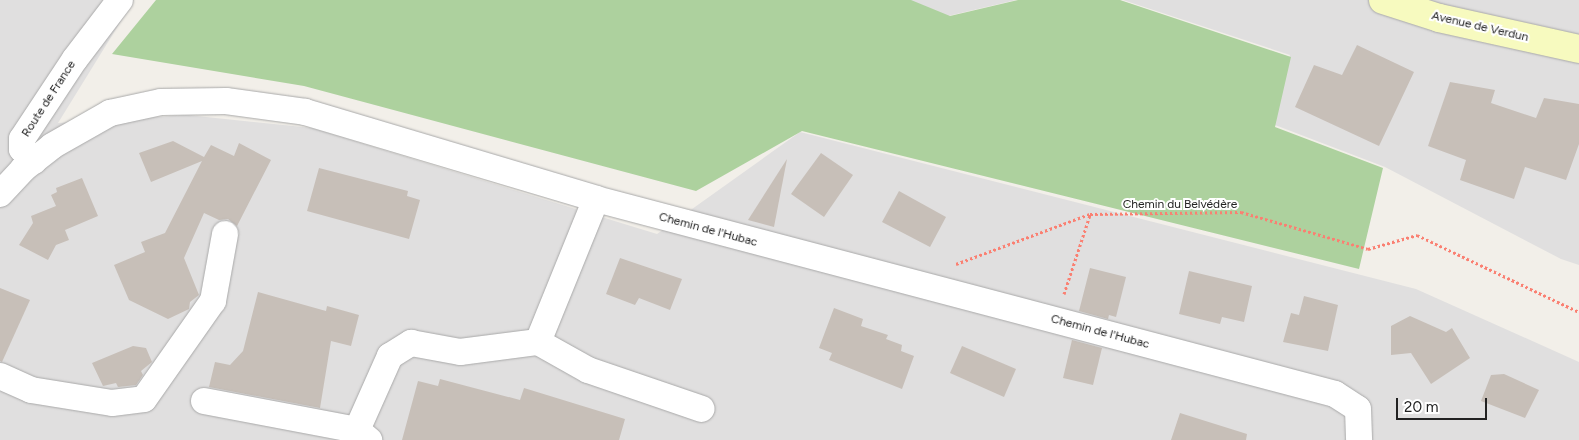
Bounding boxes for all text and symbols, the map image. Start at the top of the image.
street label: Avenue de Verdun [1430,9,1530,45]
street label: Route de France [19,58,79,140]
street label: Chemin du Belvédère [1123,198,1237,212]
street label: Chemin de l'Hubac [657,210,759,250]
street label: Chemin de l'Hubac [1049,312,1151,352]
scale bar [1399,388,1490,420]
text: 20 m [1404,398,1438,416]

